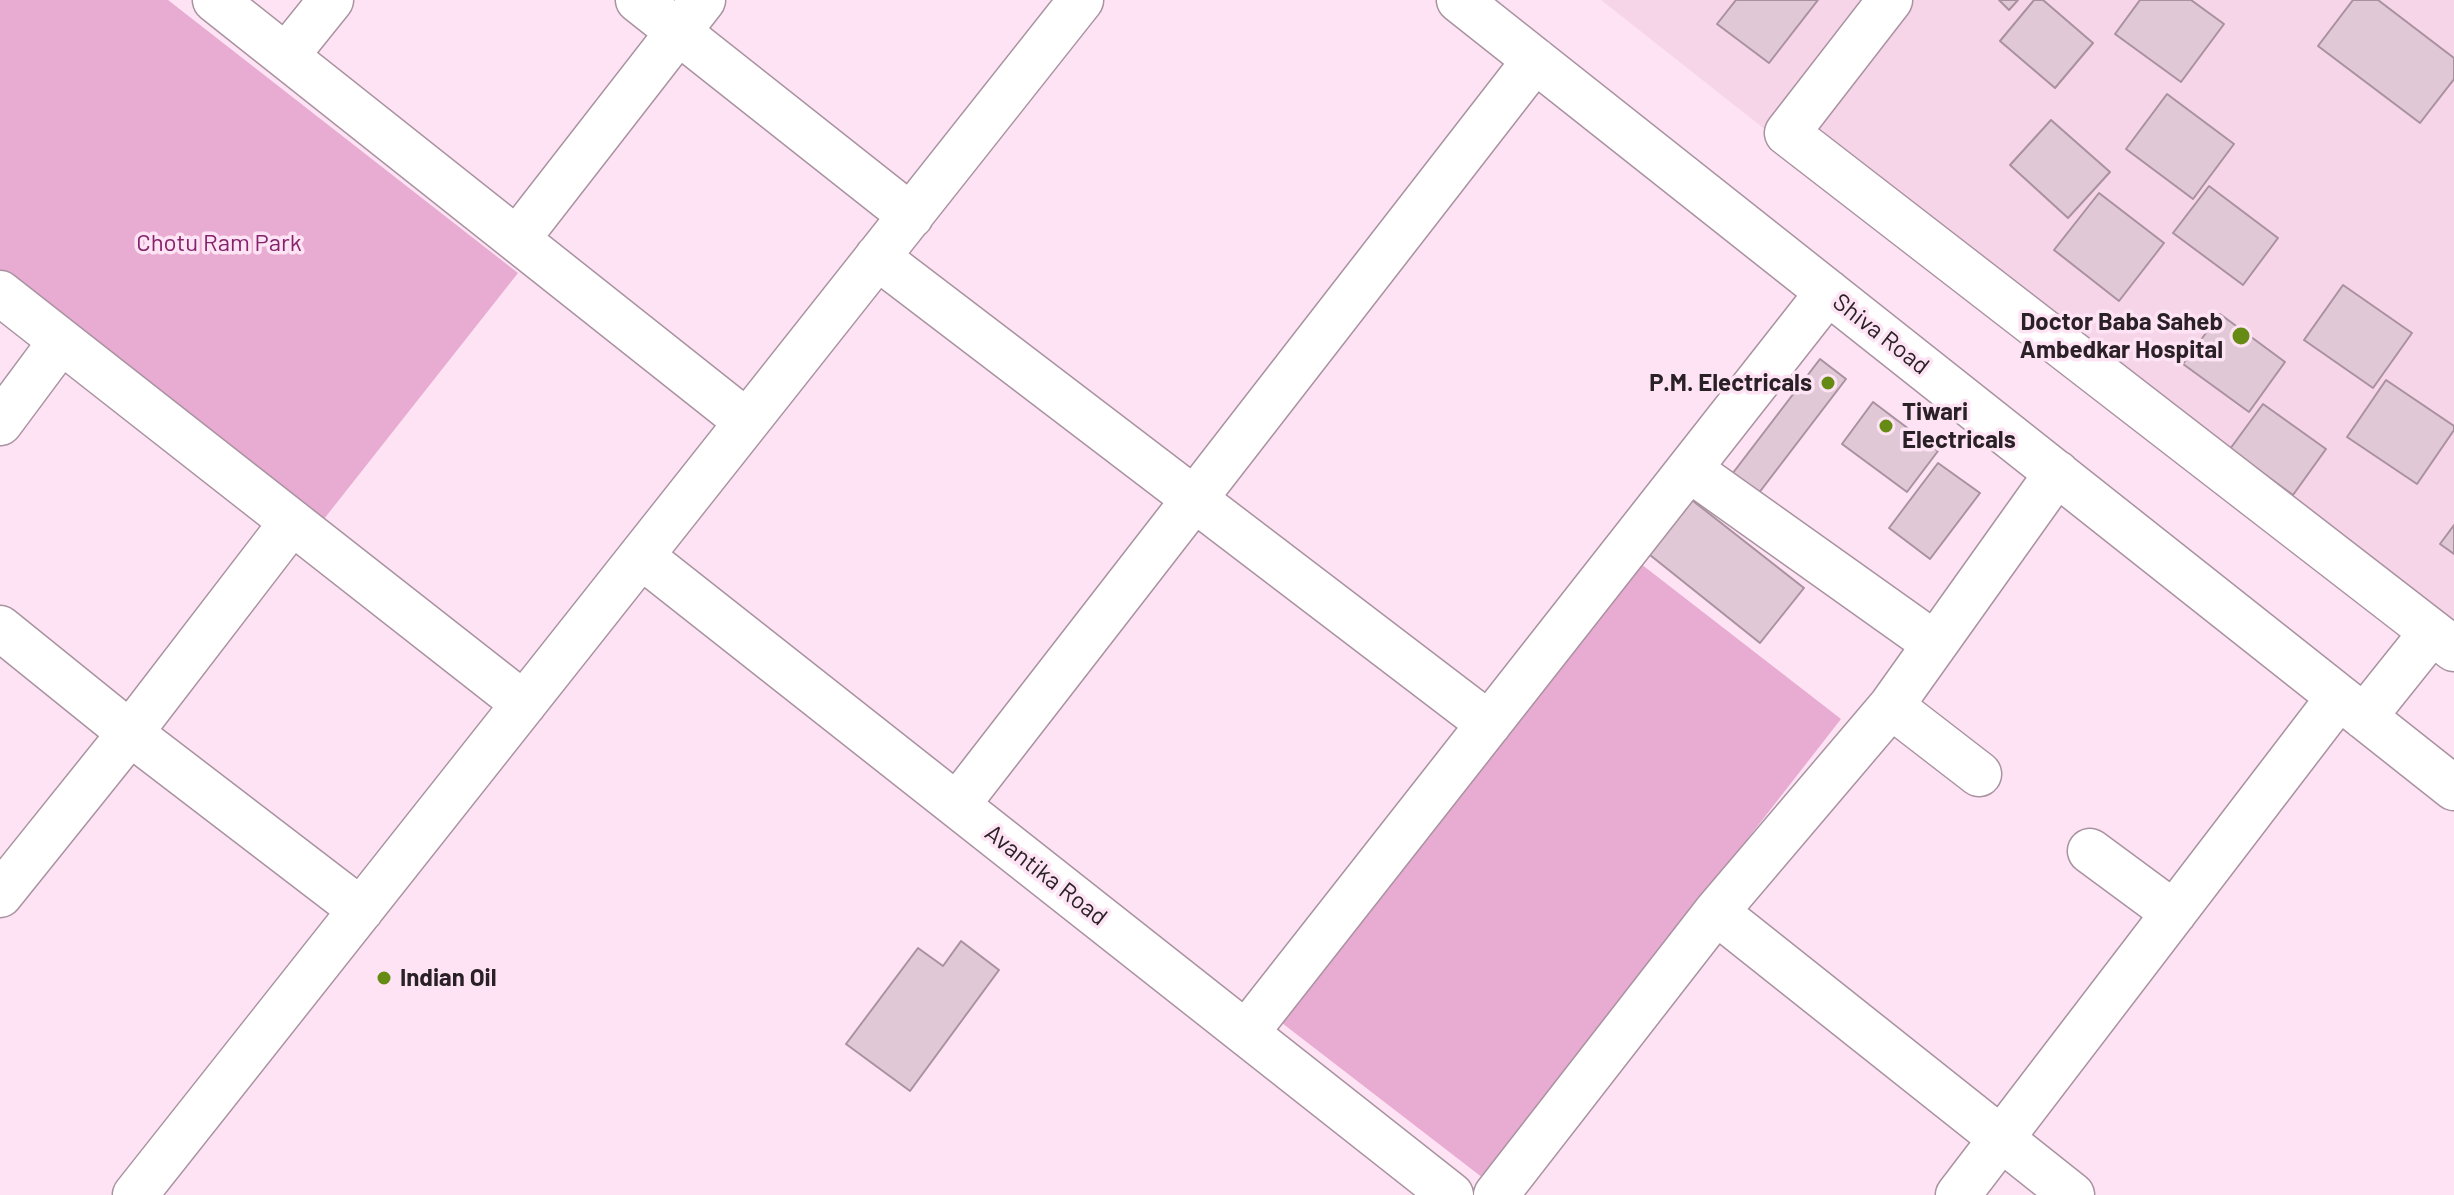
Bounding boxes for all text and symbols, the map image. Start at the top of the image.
park label: Chotu Ram Park [136,229,302,257]
street label: Shiva Road [1827,287,1935,381]
place label: Doctor Baba Saheb Ambedkar Hospital [2020,308,2223,364]
marker: Doctor Baba Saheb Ambedkar Hospital [2230,325,2252,347]
place label: P.M. Electricals [1649,369,1812,397]
marker: P.M. Electricals [1819,374,1837,392]
place label: Tiwari Electricals [1902,398,2016,454]
marker: Tiwari Electricals [1877,417,1895,435]
street label: Avantika Road [979,818,1113,932]
place label: Indian Oil [400,964,497,992]
marker: Indian Oil [375,969,393,987]

